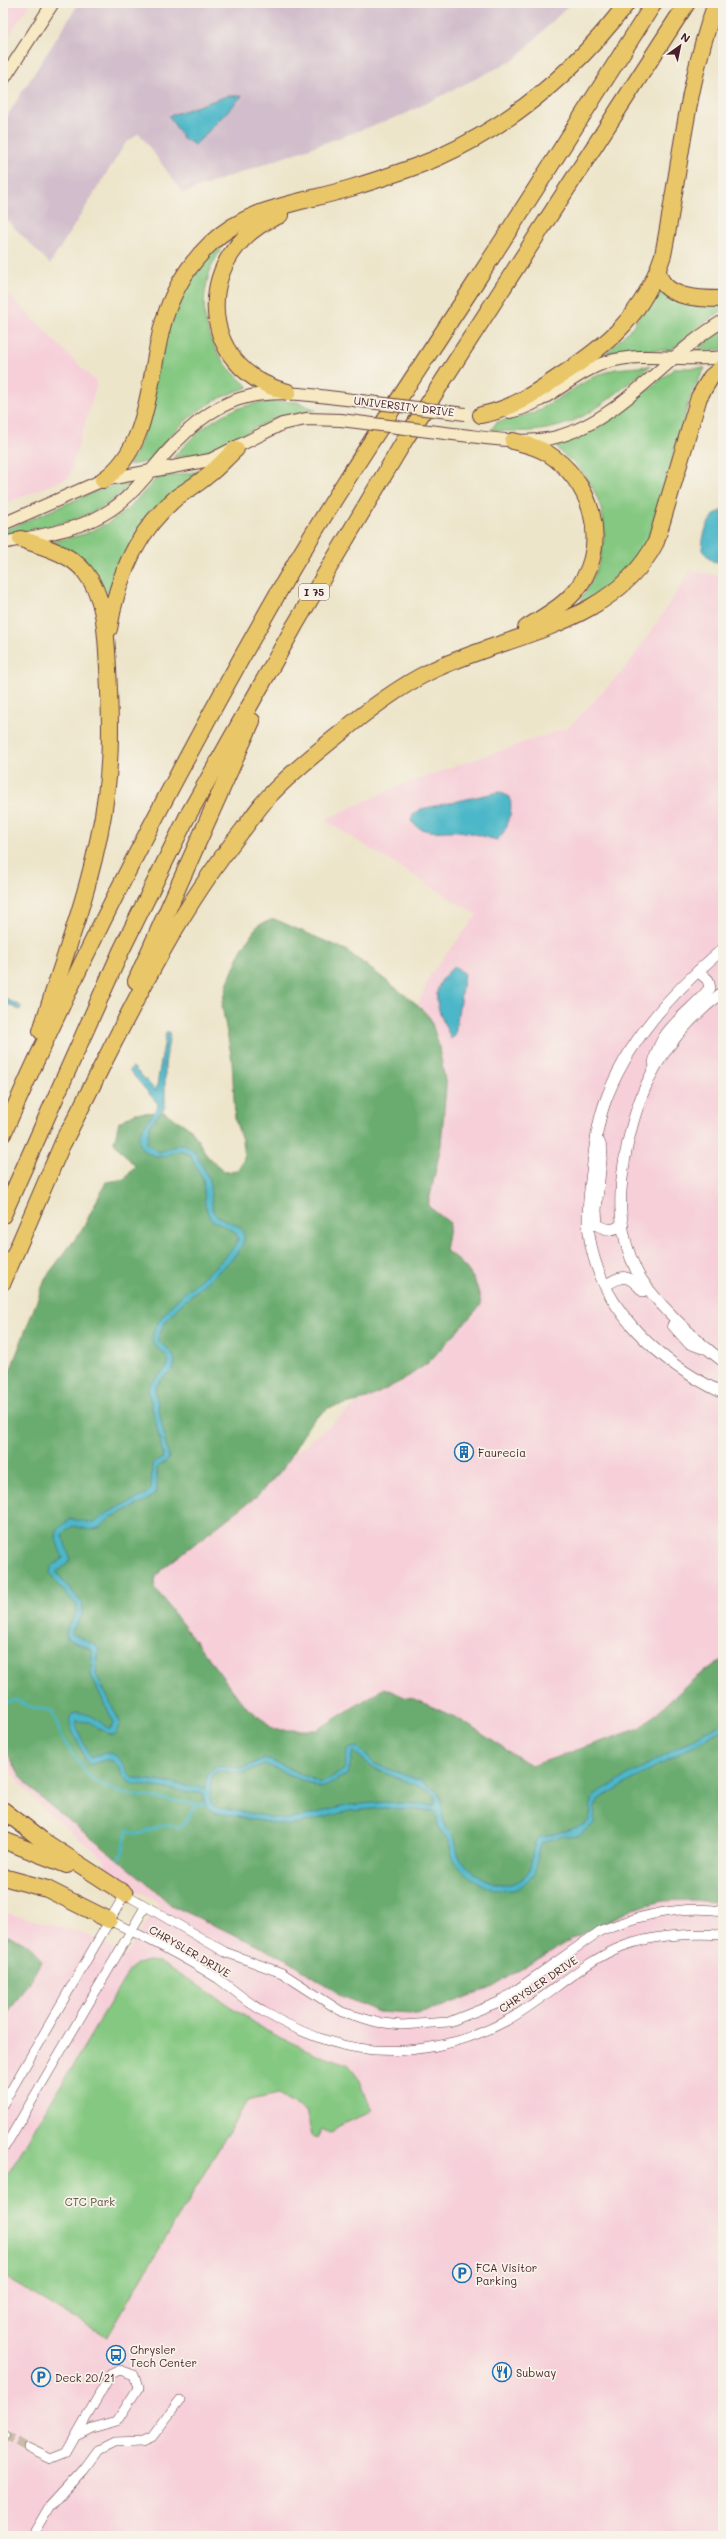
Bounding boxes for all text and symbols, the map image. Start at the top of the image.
north arrow [660,26,700,66]
text: N [678,29,693,46]
street label: UNIVERSITY DRIVE [353,392,455,420]
road number: I 75 [299,584,329,600]
building icon: Faurecia [453,1441,475,1463]
place label: Faurecia [478,1445,526,1460]
street label: CHRYSLER DRIVE [147,1922,233,1980]
street label: CHRYSLER DRIVE [496,1952,580,2016]
park label: CTC Park [65,2194,115,2209]
place label: FCA Visitor Parking [476,2260,537,2288]
parking icon: FCA Visitor Parking [451,2262,473,2284]
place label: Chrysler Tech Center [130,2342,197,2370]
bus stop icon: Chrysler Tech Center [105,2344,127,2366]
restaurant icon: Subway [491,2361,513,2383]
place label: Subway [516,2365,557,2380]
parking icon: Deck 20/21 [30,2366,52,2388]
place label: Deck 20/21 [55,2370,115,2385]

